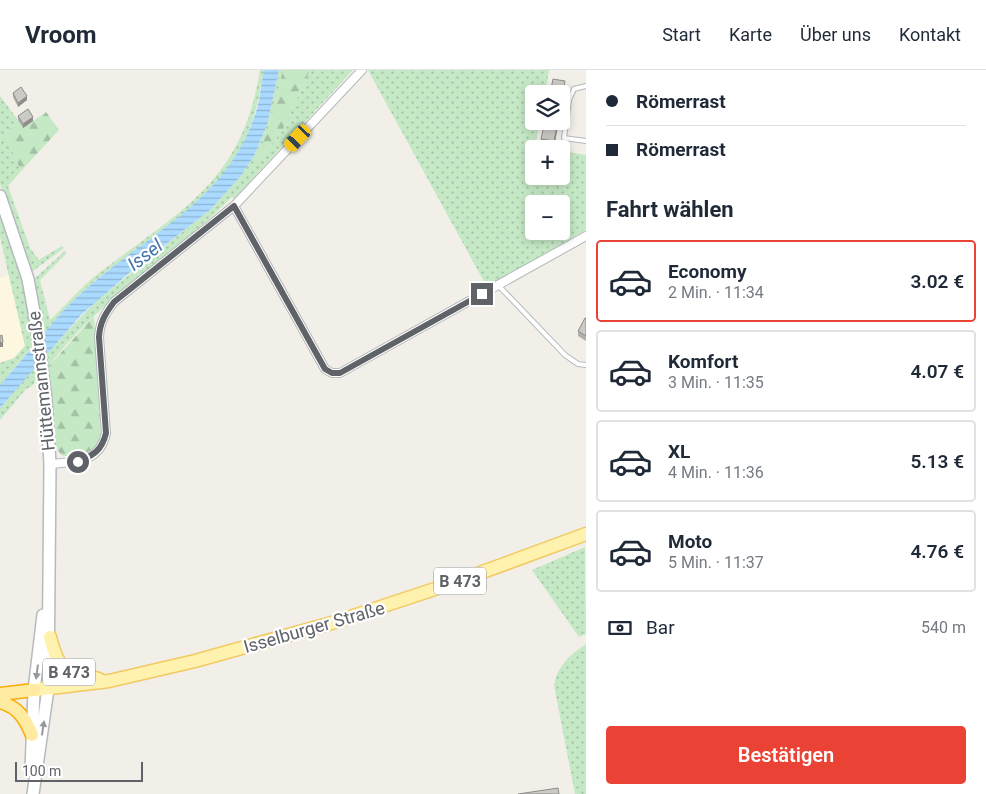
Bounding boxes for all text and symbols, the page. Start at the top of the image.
text: Vroom [25,21,97,49]
text: Start [662,24,701,45]
text: Karte [729,24,772,45]
text: Über uns [800,24,871,45]
text: Kontakt [899,24,961,45]
map controls [525,85,570,240]
button: layers [525,85,570,130]
text: Römerrast [636,90,726,113]
car [282,122,313,154]
text: Römerrast [636,138,726,161]
button: + [525,140,570,185]
button: − [525,195,570,240]
text: Fahrt wählen [606,197,734,222]
water label: Issel [123,234,168,276]
icon: car [608,259,653,304]
text: Economy [668,260,747,283]
text: 3.02 € [910,270,964,293]
route end [471,283,493,305]
text: 2 Min. · 11:34 [668,283,764,302]
street label: Hüttemannstraße [23,310,59,452]
icon: car [608,349,653,394]
text: Komfort [668,350,738,373]
text: 4.07 € [910,360,964,383]
text: 3 Min. · 11:35 [668,373,764,392]
icon: car [608,439,653,484]
text: XL [668,440,690,463]
text: 5.13 € [910,450,964,473]
route start [67,451,89,473]
text: 4 Min. · 11:36 [668,463,764,482]
icon: car [608,529,653,574]
text: Moto [668,530,712,553]
text: 4.76 € [910,540,964,563]
text: 5 Min. · 11:37 [668,553,764,572]
road number: B 473 [434,568,486,594]
street label: Isselburger Straße [241,597,387,657]
icon: cash [606,614,634,642]
text: Bar [646,616,675,639]
text: 540 m [921,618,966,637]
road number: B 473 [43,658,95,686]
one-way arrow [32,664,40,680]
one-way arrow [39,720,47,736]
button: Bestätigen [606,726,966,784]
scale bar [15,759,142,782]
text: 100 m [22,763,61,779]

